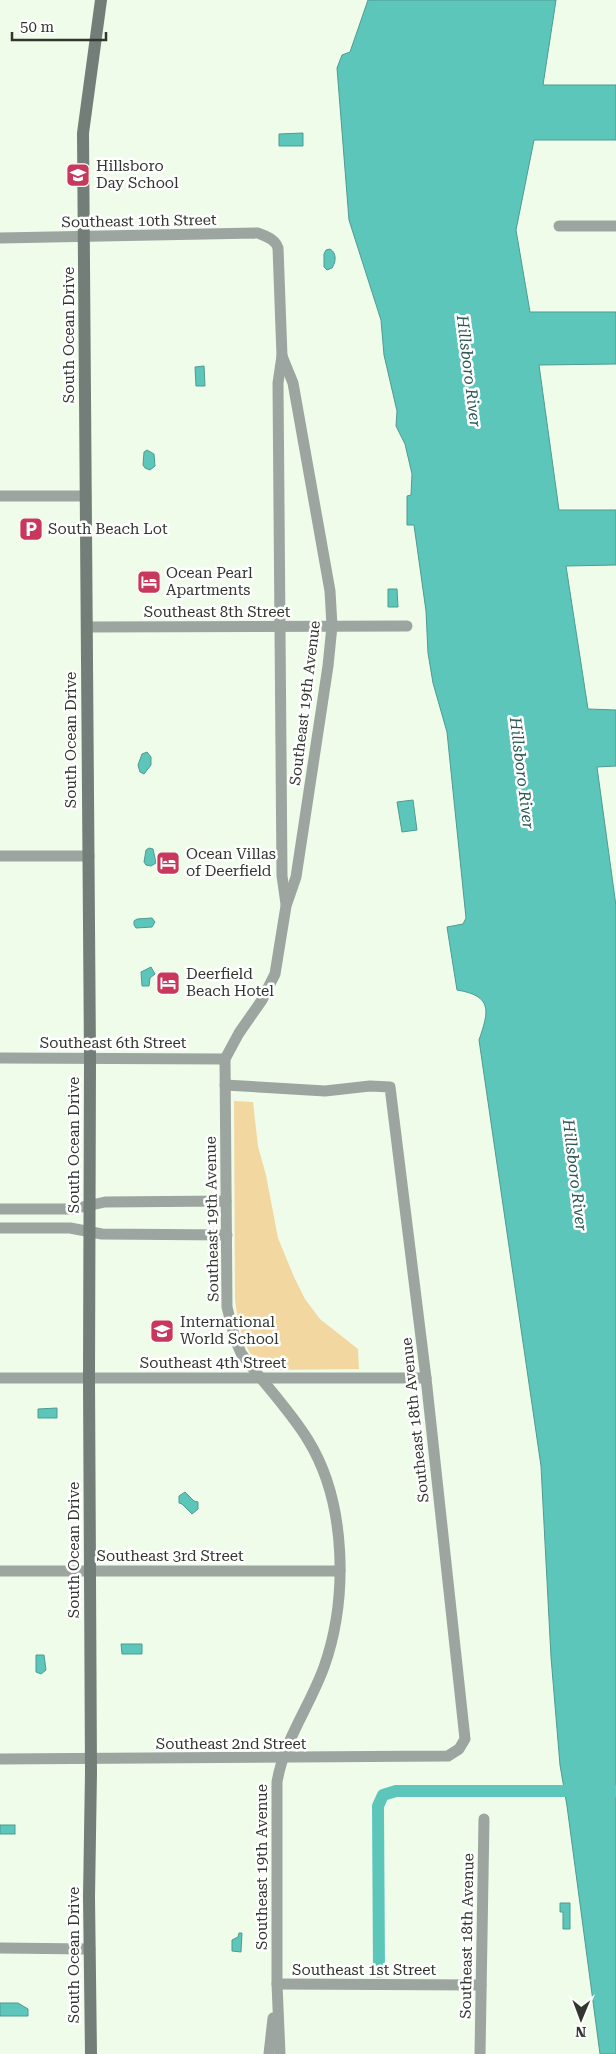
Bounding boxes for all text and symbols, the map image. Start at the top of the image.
scale bar [12,10,106,42]
text: 50 m [20,18,55,36]
place label: Hillsboro Day School [96,157,179,192]
school or university icon: Hillsboro Day School [65,162,91,188]
street label: Southeast 10th Street [61,211,217,231]
street label: South Ocean Drive [60,267,78,403]
water label: Hillsboro River [453,313,485,428]
parking icon: South Beach Lot [18,516,44,542]
place label: South Beach Lot [48,520,168,538]
place label: Ocean Pearl Apartments [166,564,253,599]
hotel icon: Ocean Pearl Apartments [136,569,162,595]
street label: Southeast 8th Street [144,603,291,621]
street label: Southeast 19th Avenue [286,620,324,786]
street label: South Ocean Drive [62,672,80,808]
water label: Hillsboro River [506,715,538,830]
place label: Ocean Villas of Deerfield [186,845,276,880]
hotel icon: Ocean Villas of Deerfield [155,850,181,876]
place label: Deerfield Beach Hotel [186,965,274,1000]
hotel icon: Deerfield Beach Hotel [155,970,181,996]
street label: Southeast 6th Street [40,1034,187,1052]
street label: South Ocean Drive [65,1077,83,1213]
water label: Hillsboro River [559,1117,591,1232]
street label: Southeast 19th Avenue [202,1136,222,1302]
place label: International World School [180,1313,279,1348]
school or university icon: International World School [149,1318,175,1344]
street label: Southeast 18th Avenue [397,1337,433,1503]
street label: Southeast 4th Street [140,1354,287,1372]
street label: South Ocean Drive [65,1482,83,1618]
street label: Southeast 3rd Street [96,1547,244,1565]
street label: Southeast 2nd Street [156,1735,307,1753]
street label: Southeast 19th Avenue [253,1784,271,1950]
street label: Southeast 18th Avenue [457,1853,477,2019]
street label: South Ocean Drive [65,1887,83,2023]
street label: Southeast 1st Street [292,1961,436,1979]
north arrow [556,1994,606,2044]
text: N [575,2024,586,2040]

